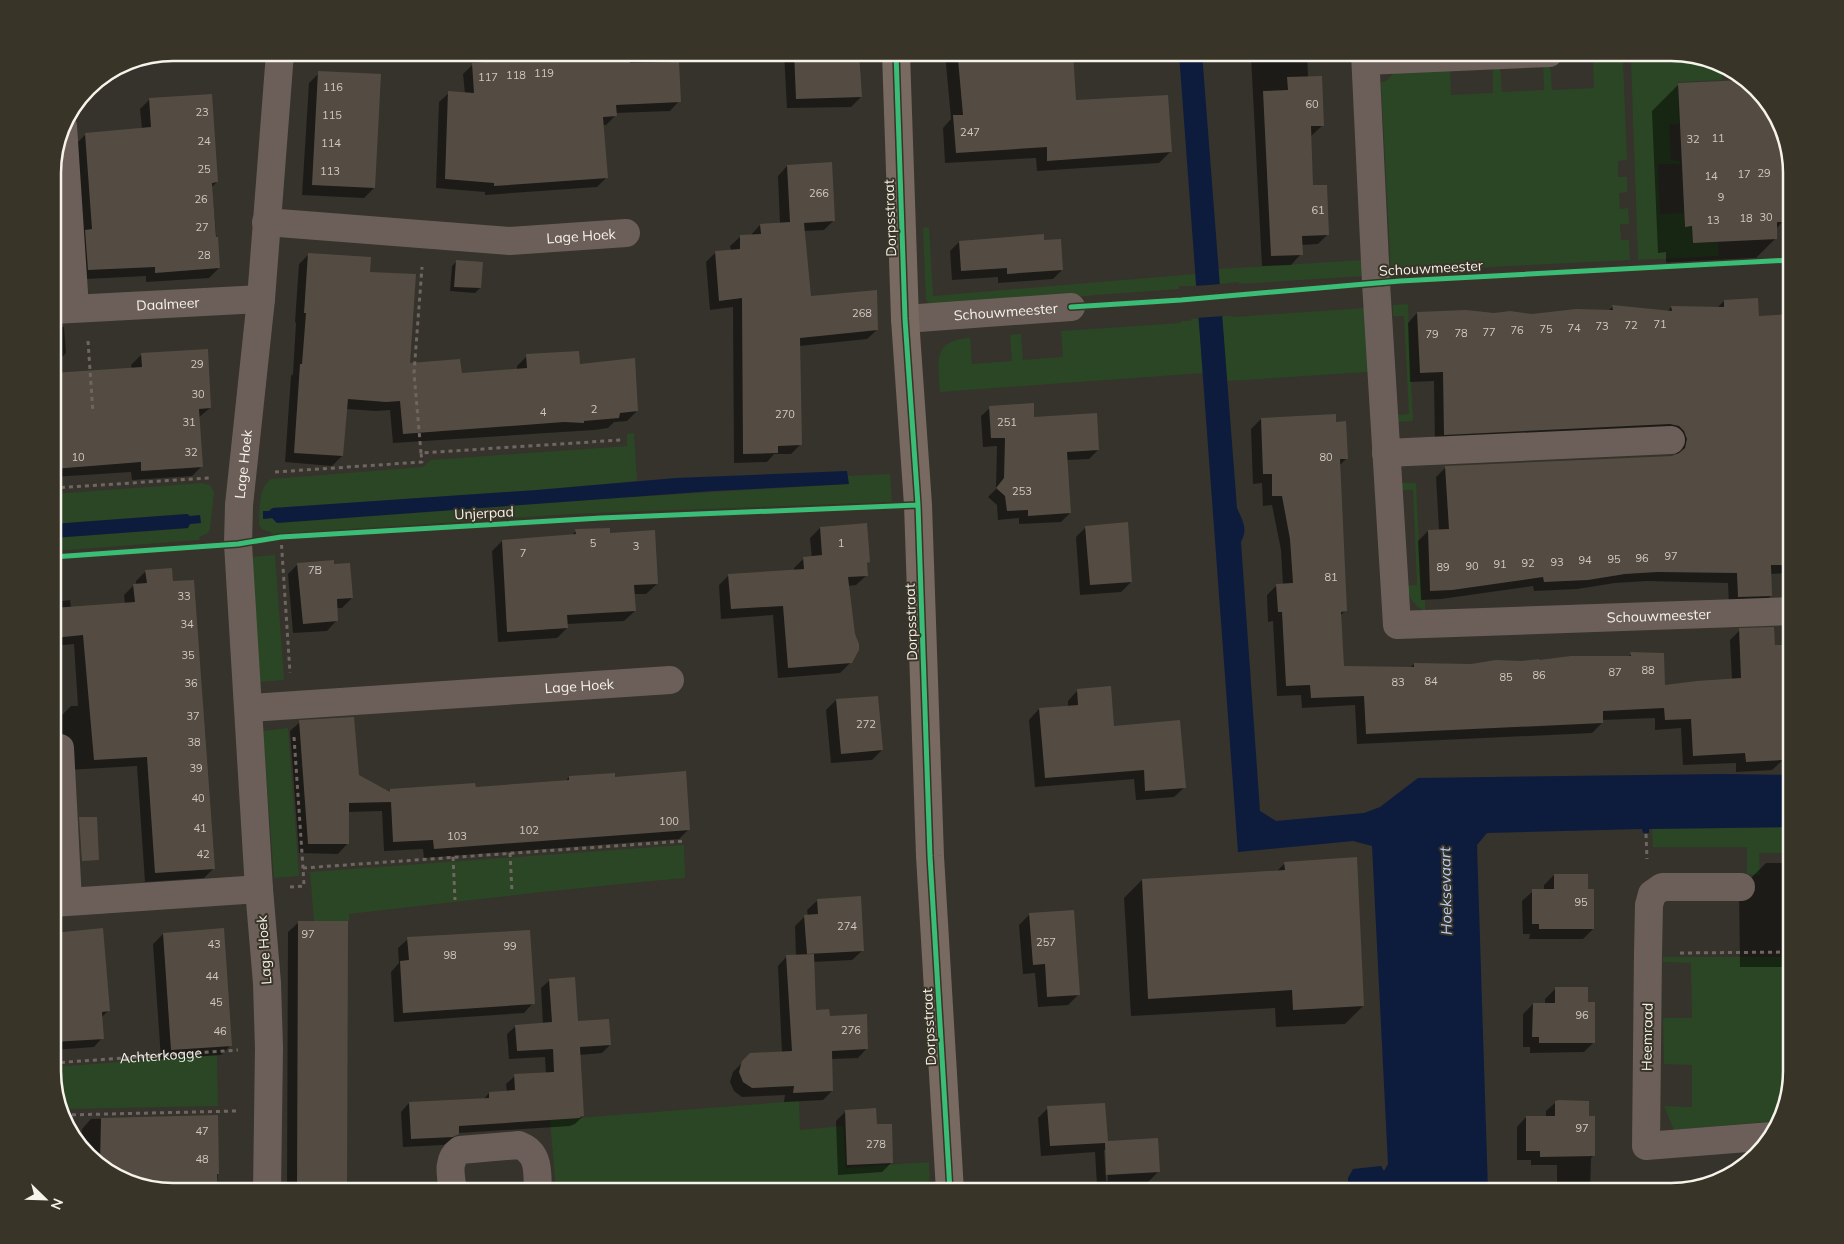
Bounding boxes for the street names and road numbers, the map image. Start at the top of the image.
street label: Dorpsstraat [880,179,900,257]
street label: Lage Hoek [546,225,617,247]
street label: Schouwmeester [1379,256,1484,280]
street label: Daalmeer [136,293,201,315]
street label: Schouwmeester [953,299,1059,324]
street label: Lage Hoek [231,428,256,500]
street label: Unjerpad [454,502,514,524]
street label: Dorpsstraat [901,583,921,661]
street label: Schouwmeester [1607,605,1712,627]
street label: Lage Hoek [544,675,615,697]
street label: Lage Hoek [253,914,275,985]
street label: Dorpsstraat [918,988,940,1066]
street label: Heemraad [1637,1003,1657,1071]
street label: Achterkogge [119,1044,203,1067]

